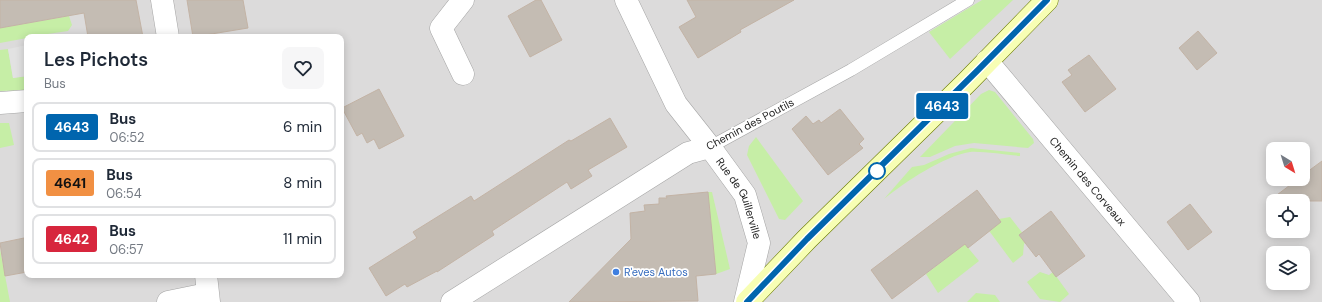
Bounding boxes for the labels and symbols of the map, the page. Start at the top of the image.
line badge: 4643 [914,93,970,119]
street label: Chemin des Poutils [704,95,796,153]
street label: Chemin des Corveaux [1047,134,1129,229]
north arrow [1266,142,1310,186]
street label: Rue de Guillerville [713,155,764,241]
unlabelled marker [868,162,886,180]
place label: R'eves Autos [624,265,688,279]
marker: R'eves Autos [611,267,621,277]

